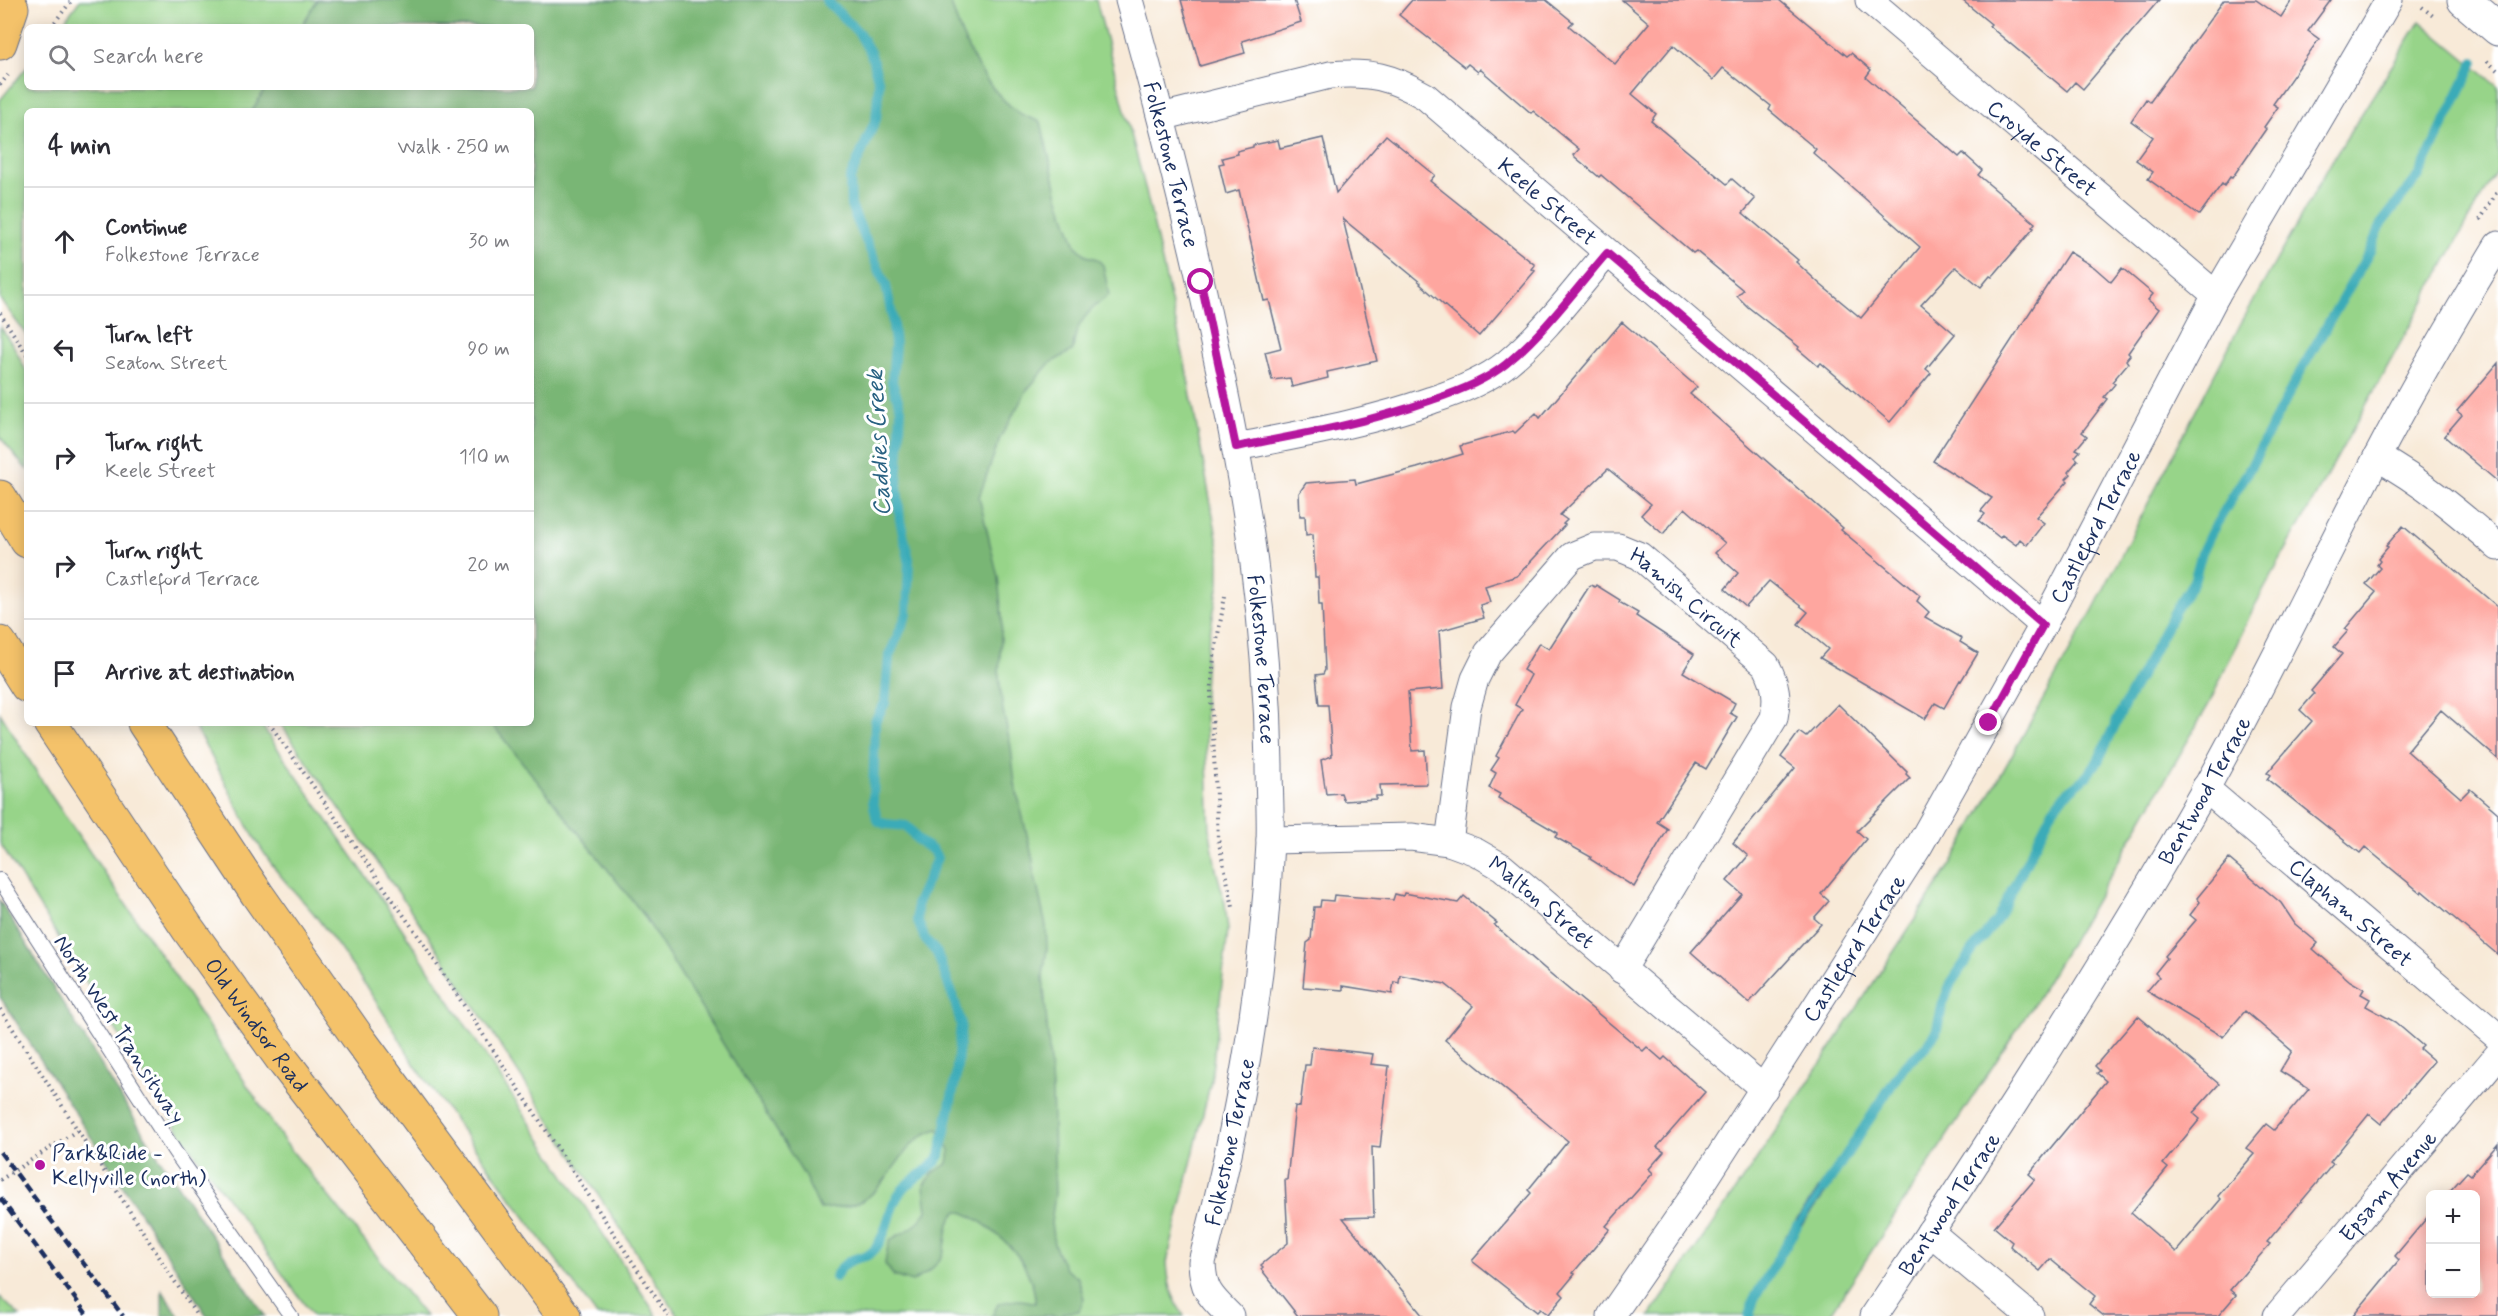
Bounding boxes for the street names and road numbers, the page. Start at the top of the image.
street label: Folkestone Terrace [1136,79,1204,251]
street label: Croyde Street [1981,95,2102,204]
street label: Keele Street [1491,152,1602,253]
street label: Castleford Terrace [2045,445,2148,609]
street label: Hamish Circuit [1626,542,1748,655]
street label: Folkestone Terrace [1240,573,1281,745]
street label: Bentwood Terrace [2153,712,2258,870]
street label: Malton Street [1483,850,1600,956]
street label: Clapham Street [2282,853,2418,974]
street label: Castleford Terrace [1798,870,1913,1028]
street label: North West Transitway [47,930,190,1130]
street label: Old Windsor Road [197,953,314,1099]
street label: Folkestone Terrace [1200,1056,1262,1229]
street label: Epsam Avenue [2334,1125,2444,1248]
street label: Bentwood Terrace [1893,1128,2008,1282]

